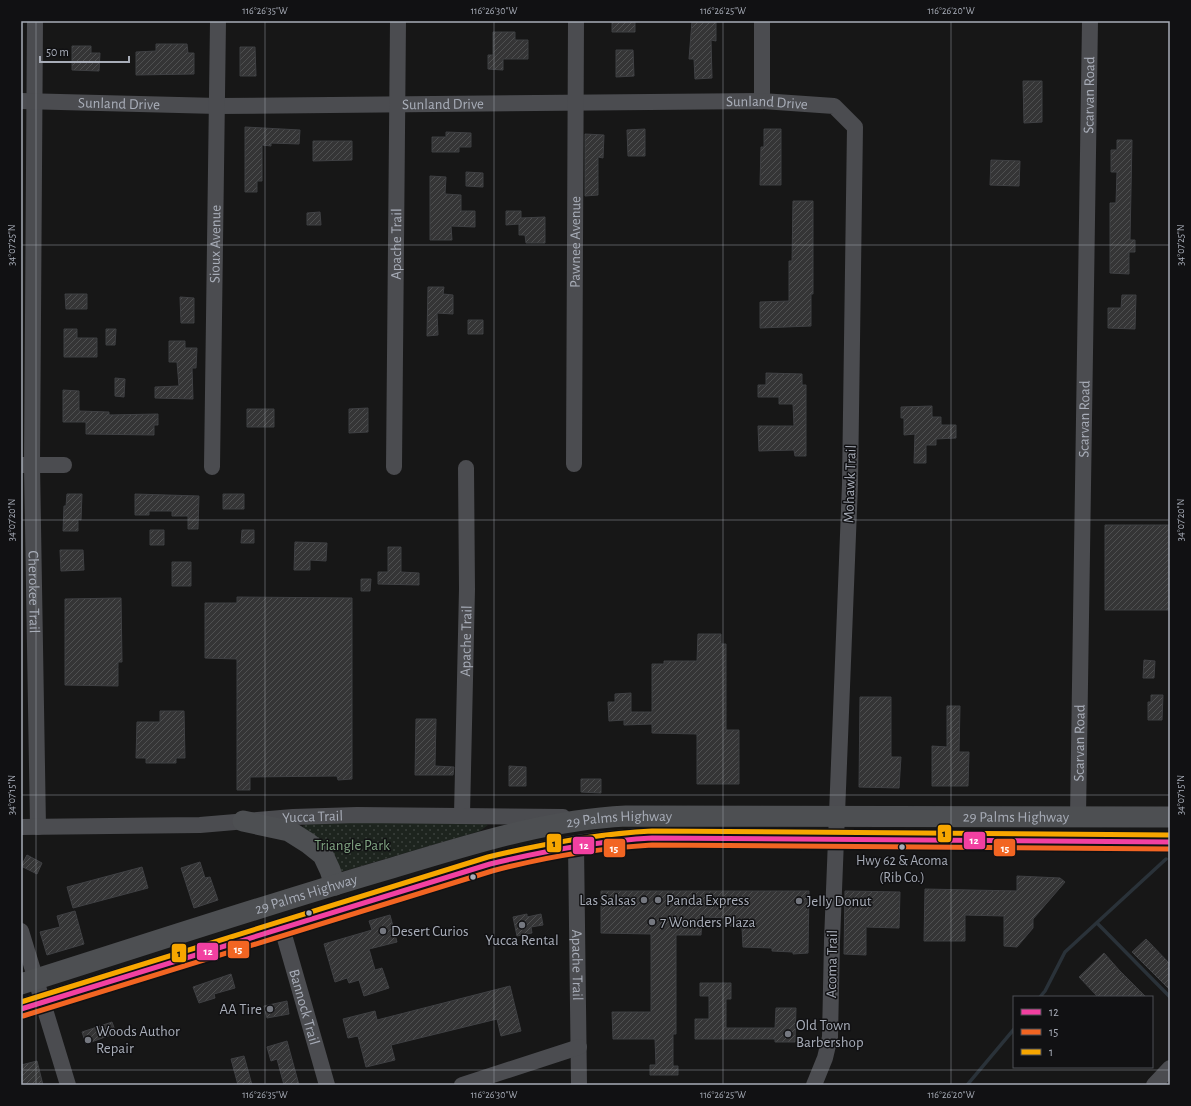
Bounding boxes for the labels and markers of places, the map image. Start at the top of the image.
marker: Hwy 62 & Acoma (Rib Co.) [897,842,907,852]
place label: Hwy 62 & Acoma (Rib Co.) [856,854,948,885]
unlabelled marker [468,872,478,882]
place label: Las Salsas [579,893,636,908]
place label: Panda Express [666,893,749,908]
place label: Jelly Donut [807,894,872,909]
marker: Las Salsas [639,895,649,905]
marker: Panda Express [653,895,663,905]
marker: Jelly Donut [794,896,804,906]
unlabelled marker [304,908,314,918]
place label: 7 Wonders Plaza [660,915,756,930]
marker: 7 Wonders Plaza [647,917,657,927]
marker: Yucca Rental [517,920,527,930]
place label: Desert Curios [391,924,469,939]
marker: Desert Curios [378,926,388,936]
place label: Yucca Rental [485,933,559,948]
place label: AA Tire [219,1002,262,1017]
marker: AA Tire [265,1004,275,1014]
place label: Old Town Barbershop [796,1018,864,1050]
place label: Woods Author Repair [96,1024,180,1056]
marker: Old Town Barbershop [783,1029,793,1039]
marker: Woods Author Repair [83,1035,93,1045]

